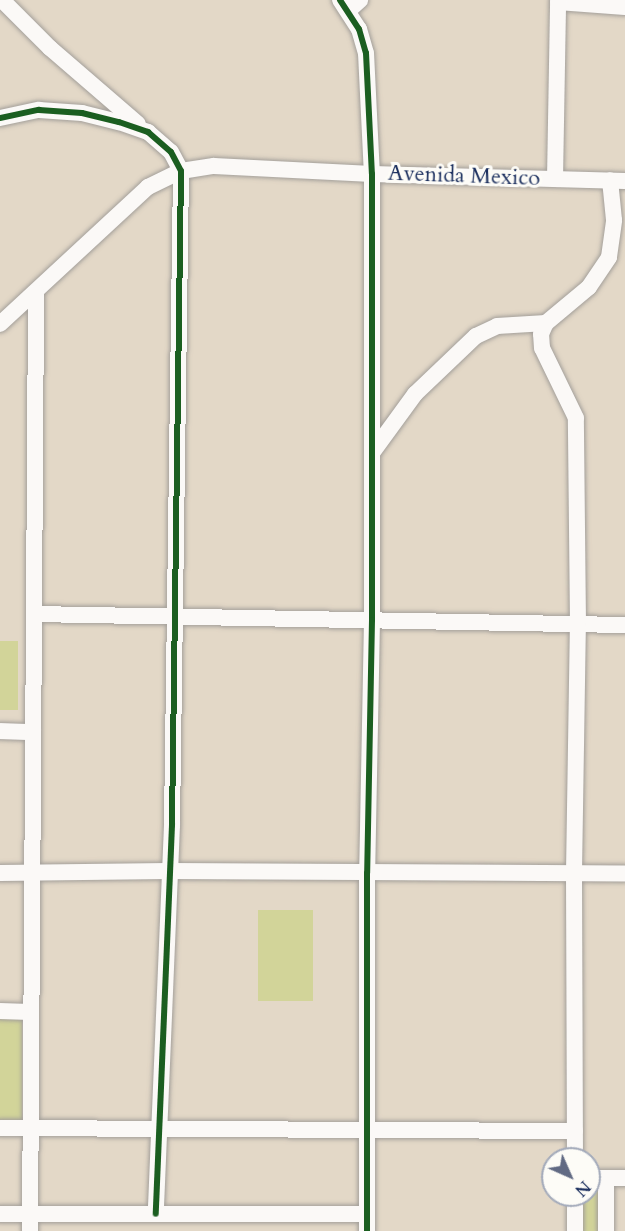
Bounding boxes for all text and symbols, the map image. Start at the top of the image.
street label: Avenida Mexico [387,160,541,192]
north arrow [541,1147,601,1207]
text: N [570,1176,595,1201]

